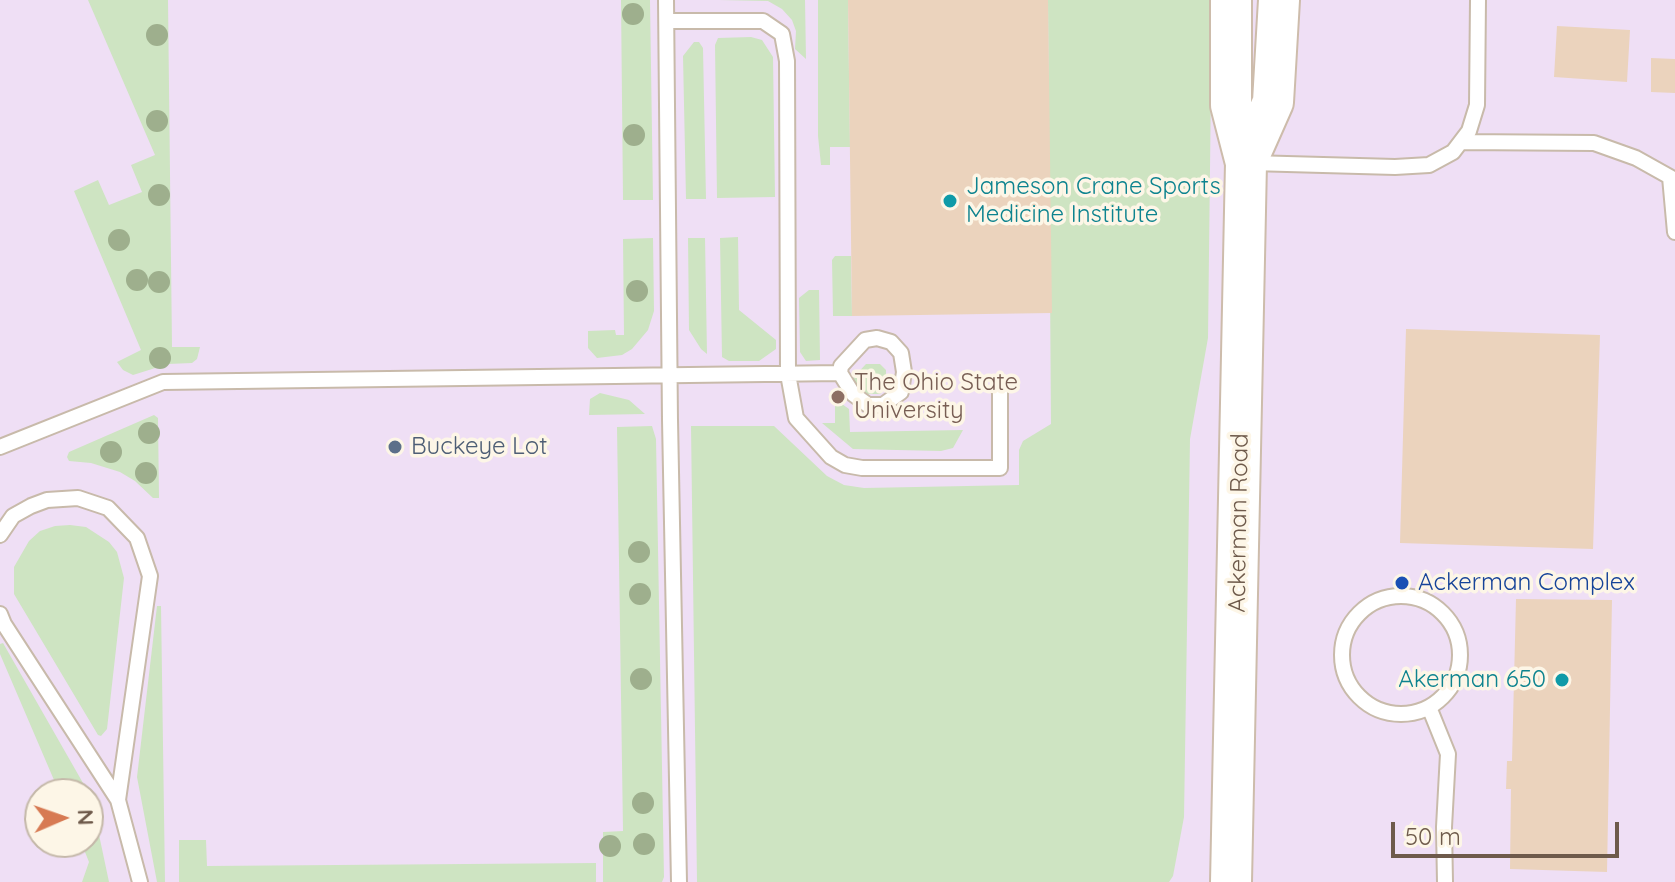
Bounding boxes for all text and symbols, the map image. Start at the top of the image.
place label: Jameson Crane Sports Medicine Institute [966,173,1221,229]
marker: Jameson Crane Sports Medicine Institute [941,192,959,210]
place label: The Ohio State University [854,369,1018,425]
marker: The Ohio State University [829,388,847,406]
place label: Buckeye Lot [411,433,547,461]
street label: Ackerman Road [1223,433,1255,613]
marker: Buckeye Lot [386,438,404,456]
place label: Ackerman Complex [1418,569,1635,597]
marker: Ackerman Complex [1393,574,1411,592]
place label: Akerman 650 [1398,666,1546,694]
marker: Akerman 650 [1553,671,1571,689]
north arrow [24,778,104,858]
scale bar [1395,806,1623,856]
text: N [72,809,100,826]
text: 50 m [1405,821,1461,851]

